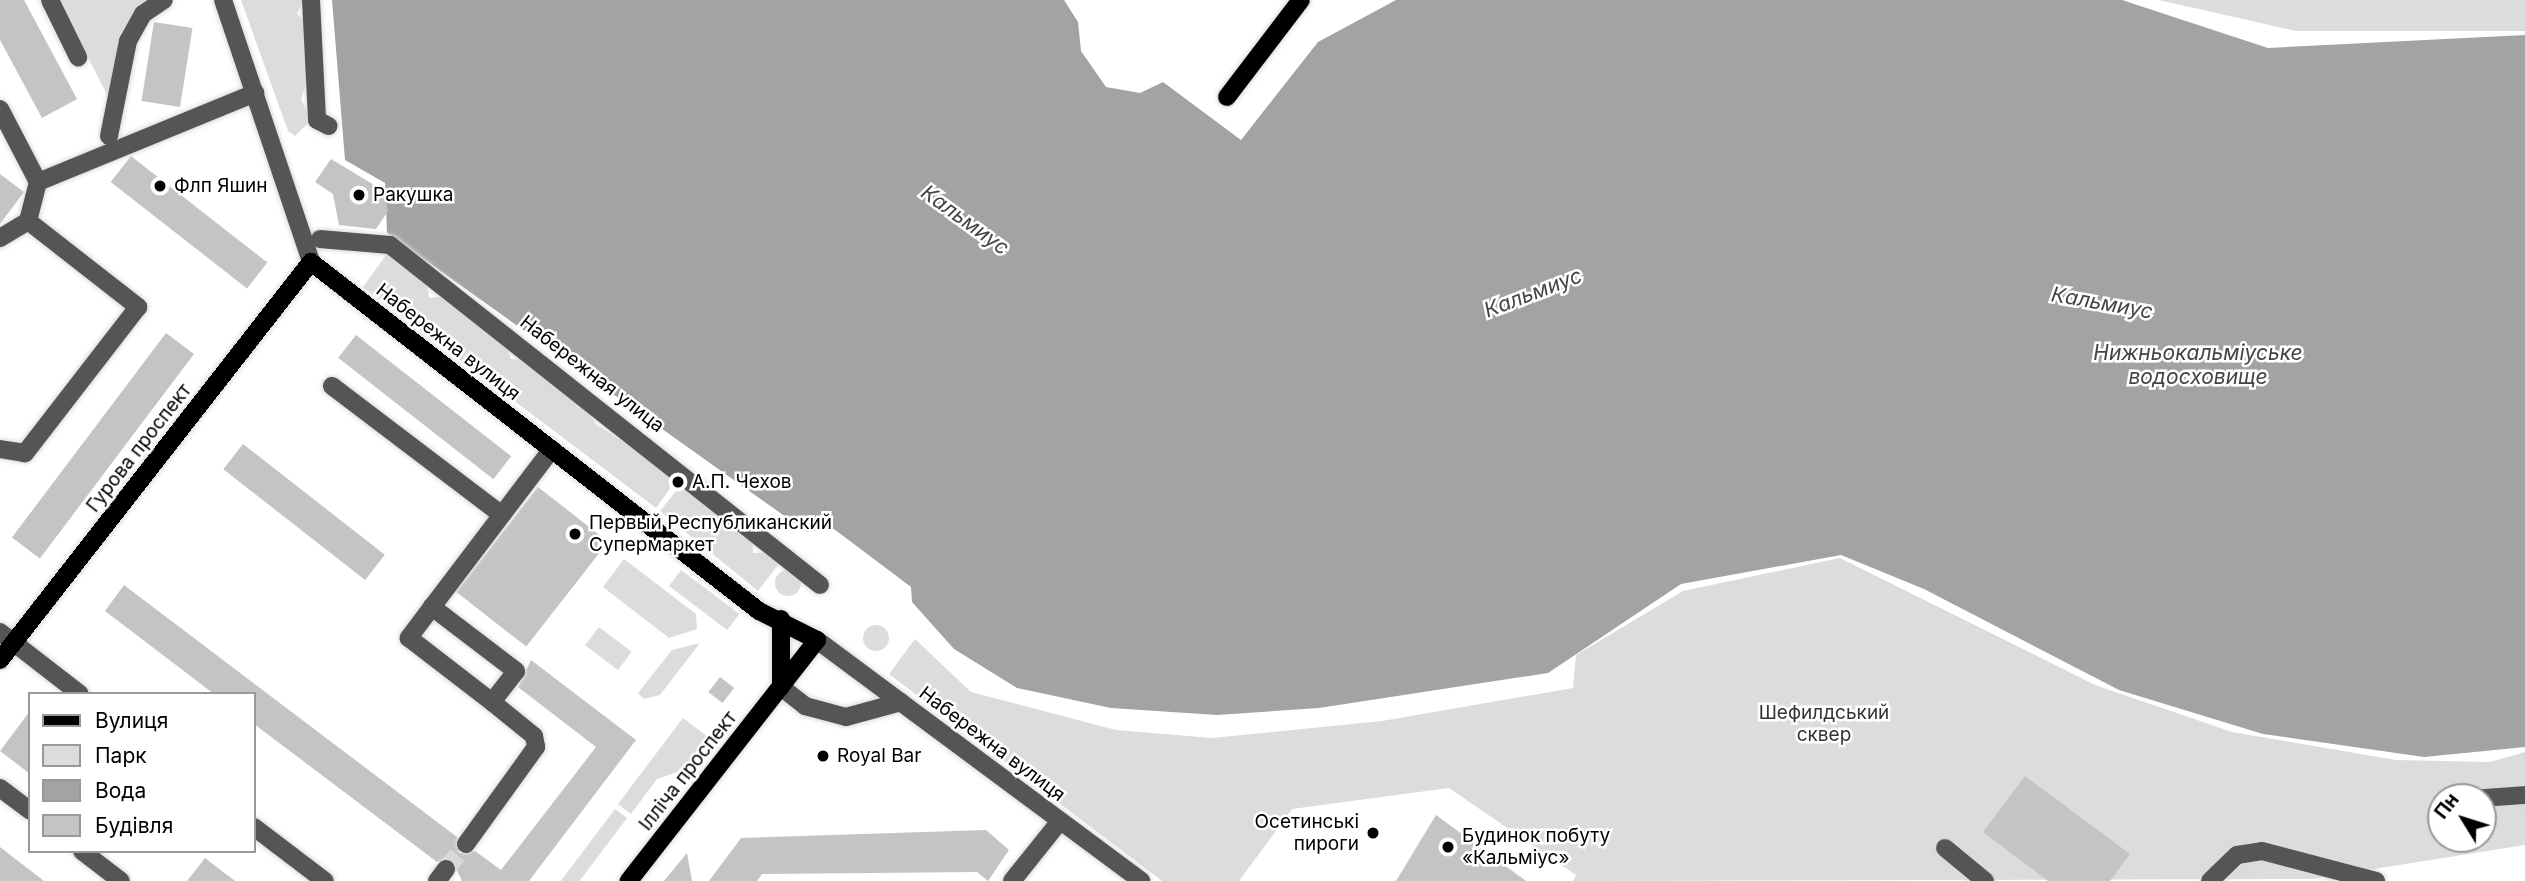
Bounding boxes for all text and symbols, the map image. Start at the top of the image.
place label: Флп Яшин [174,175,267,197]
marker: Флп Яшин [152,178,168,194]
water label: Кальмиус [916,180,1014,260]
place label: Ракушка [373,184,453,206]
marker: Ракушка [351,187,367,203]
water label: Кальмиус [1481,263,1585,323]
street label: Набережна вулиця [371,279,525,405]
water label: Кальмиус [2049,282,2155,324]
street label: Набережная улица [515,311,669,437]
water label: Нижньокальміуське водосховище [2093,340,2303,390]
street label: Гурова проспект [82,379,196,517]
place label: А.П. Чехов [692,471,792,493]
marker: А.П. Чехов [670,474,686,490]
place label: Первый Республиканский Супермаркет [589,512,832,556]
marker: Первый Республиканский Супермаркет [567,526,583,542]
street label: Набережна вулиця [915,682,1069,806]
legend [28,692,256,853]
park label: Шефилдський сквер [1759,702,1889,746]
street label: Ілліча проспект [634,707,742,835]
text: Вулиця [95,708,168,733]
text: Парк [95,743,147,768]
place label: Royal Bar [837,745,921,767]
marker: Royal Bar [815,748,831,764]
text: Вода [95,778,146,803]
north arrow [2427,783,2497,853]
text: Пн [2430,789,2464,823]
place label: Осетинські пироги [1255,811,1359,855]
text: Будівля [95,813,173,838]
marker: Осетинські пироги [1365,825,1381,841]
place label: Будинок побуту «Кальміус» [1462,825,1610,869]
marker: Будинок побуту «Кальміус» [1440,839,1456,855]

